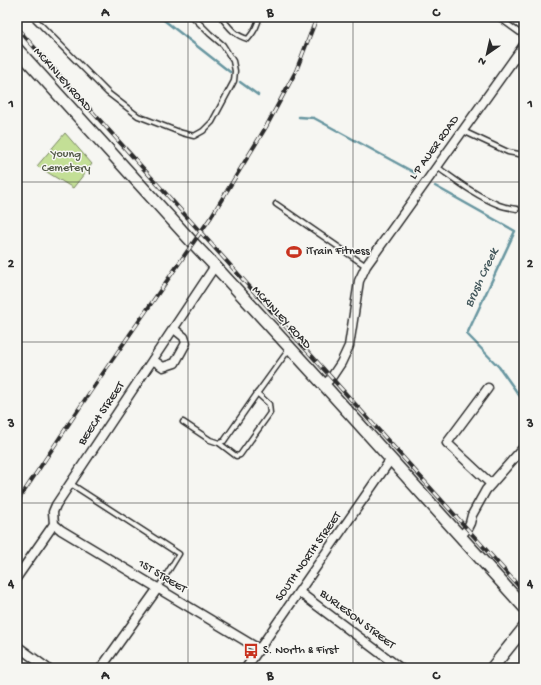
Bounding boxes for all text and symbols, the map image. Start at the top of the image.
text: A [100,6,110,21]
text: B [266,6,275,21]
text: C [431,6,441,21]
north arrow [467,34,507,74]
street label: MCKINLEY ROAD [30,45,94,115]
text: N [476,54,489,68]
text: 1 [7,97,14,112]
text: 1 [526,97,533,112]
street label: L P AUER ROAD [407,113,463,183]
park label: Young Cemetery [42,148,90,176]
sports icon: iTrain Fitness [285,243,303,261]
place label: iTrain Fitness [306,245,370,259]
water label: Brush Creek [462,245,503,310]
text: 2 [8,257,15,272]
text: 2 [527,257,534,272]
street label: MCKINLEY ROAD [248,284,314,352]
street label: BEECH STREET [75,379,129,449]
text: 3 [7,417,15,432]
text: 3 [526,417,534,432]
street label: SOUTH NORTH STREET [273,509,346,604]
street label: 1ST STREET [134,557,190,598]
text: 4 [7,577,15,592]
text: 4 [526,577,534,592]
street label: BURLESON STREET [316,587,399,654]
bus stop icon: S. North & First [242,642,260,660]
place label: S. North & First [263,644,339,658]
text: A [100,669,110,684]
text: B [266,669,275,684]
text: C [431,669,441,684]

